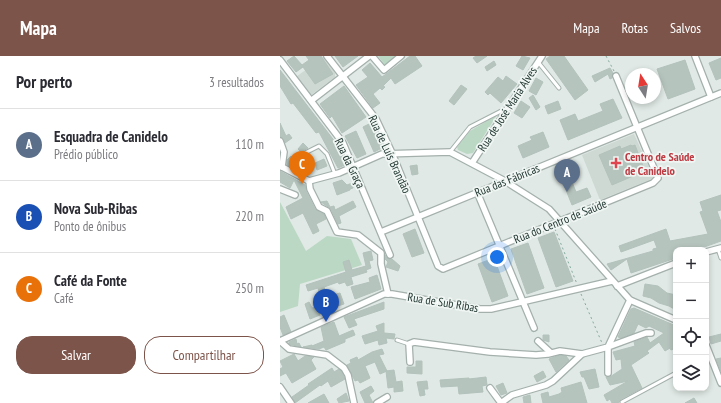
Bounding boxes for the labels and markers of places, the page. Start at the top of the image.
place label: Centro de Saúde de Canidelo [625,149,694,178]
pin: C [289,151,315,184]
marker: Centro de Saúde de Canidelo [610,157,622,169]
pin: A [554,159,580,192]
pin: B [313,289,339,322]

